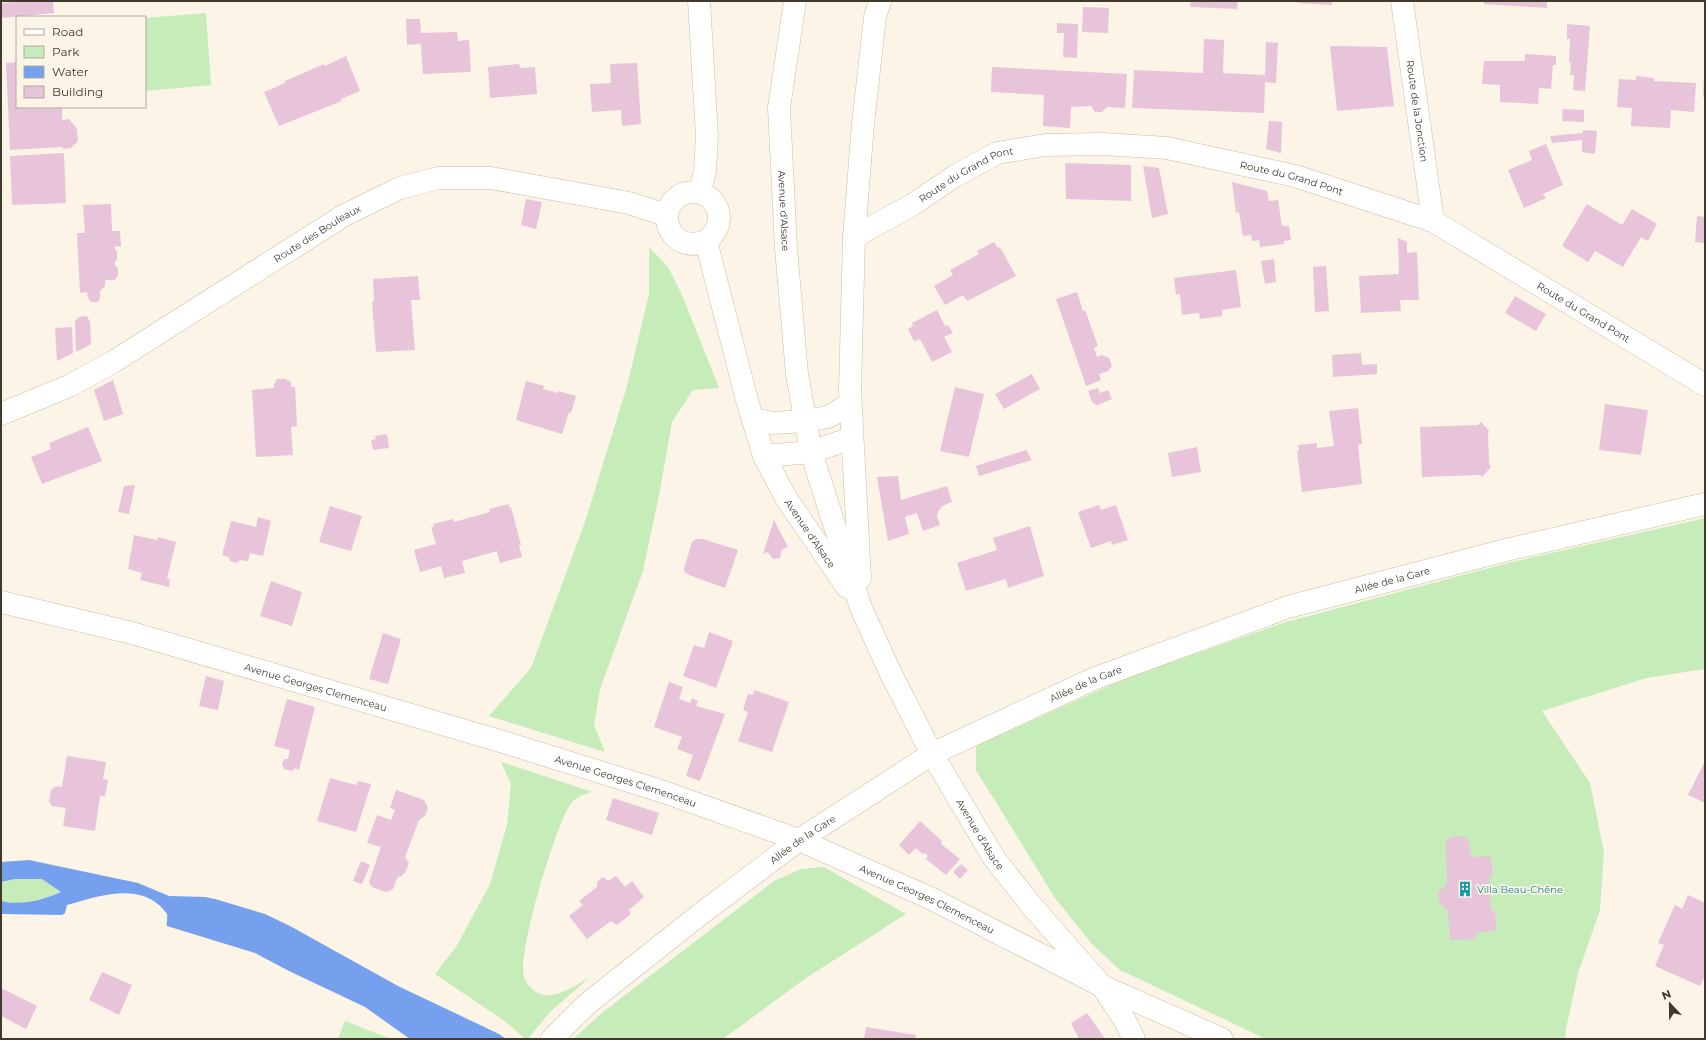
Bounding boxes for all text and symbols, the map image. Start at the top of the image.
legend [16,16,146,108]
text: Road [52,24,83,39]
text: Park [52,44,80,59]
street label: Route de la Jonction [1404,59,1431,163]
text: Water [52,64,89,79]
text: Building [52,84,103,99]
street label: Route du Grand Pont [916,144,1014,205]
street label: Route du Grand Pont [1239,158,1345,198]
street label: Avenue d'Alsace [776,170,793,252]
street label: Route des Bouleaux [271,201,364,265]
street label: Route du Grand Pont [1535,279,1633,345]
street label: Avenue d'Alsace [782,496,839,570]
street label: Allée de la Gare [1353,564,1431,596]
street label: Avenue Georges Clemenceau [243,660,389,714]
street label: Allée de la Gare [1047,662,1124,705]
street label: Avenue Georges Clemenceau [553,752,698,810]
street label: Avenue d'Alsace [954,796,1007,872]
street label: Allée de la Gare [767,812,838,866]
street label: Avenue Georges Clemenceau [857,861,997,936]
building icon: Villa Beau-Chêne [1456,880,1474,898]
place label: Villa Beau-Chêne [1477,883,1563,896]
north arrow [1650,984,1690,1024]
text: N [1660,987,1673,1003]

